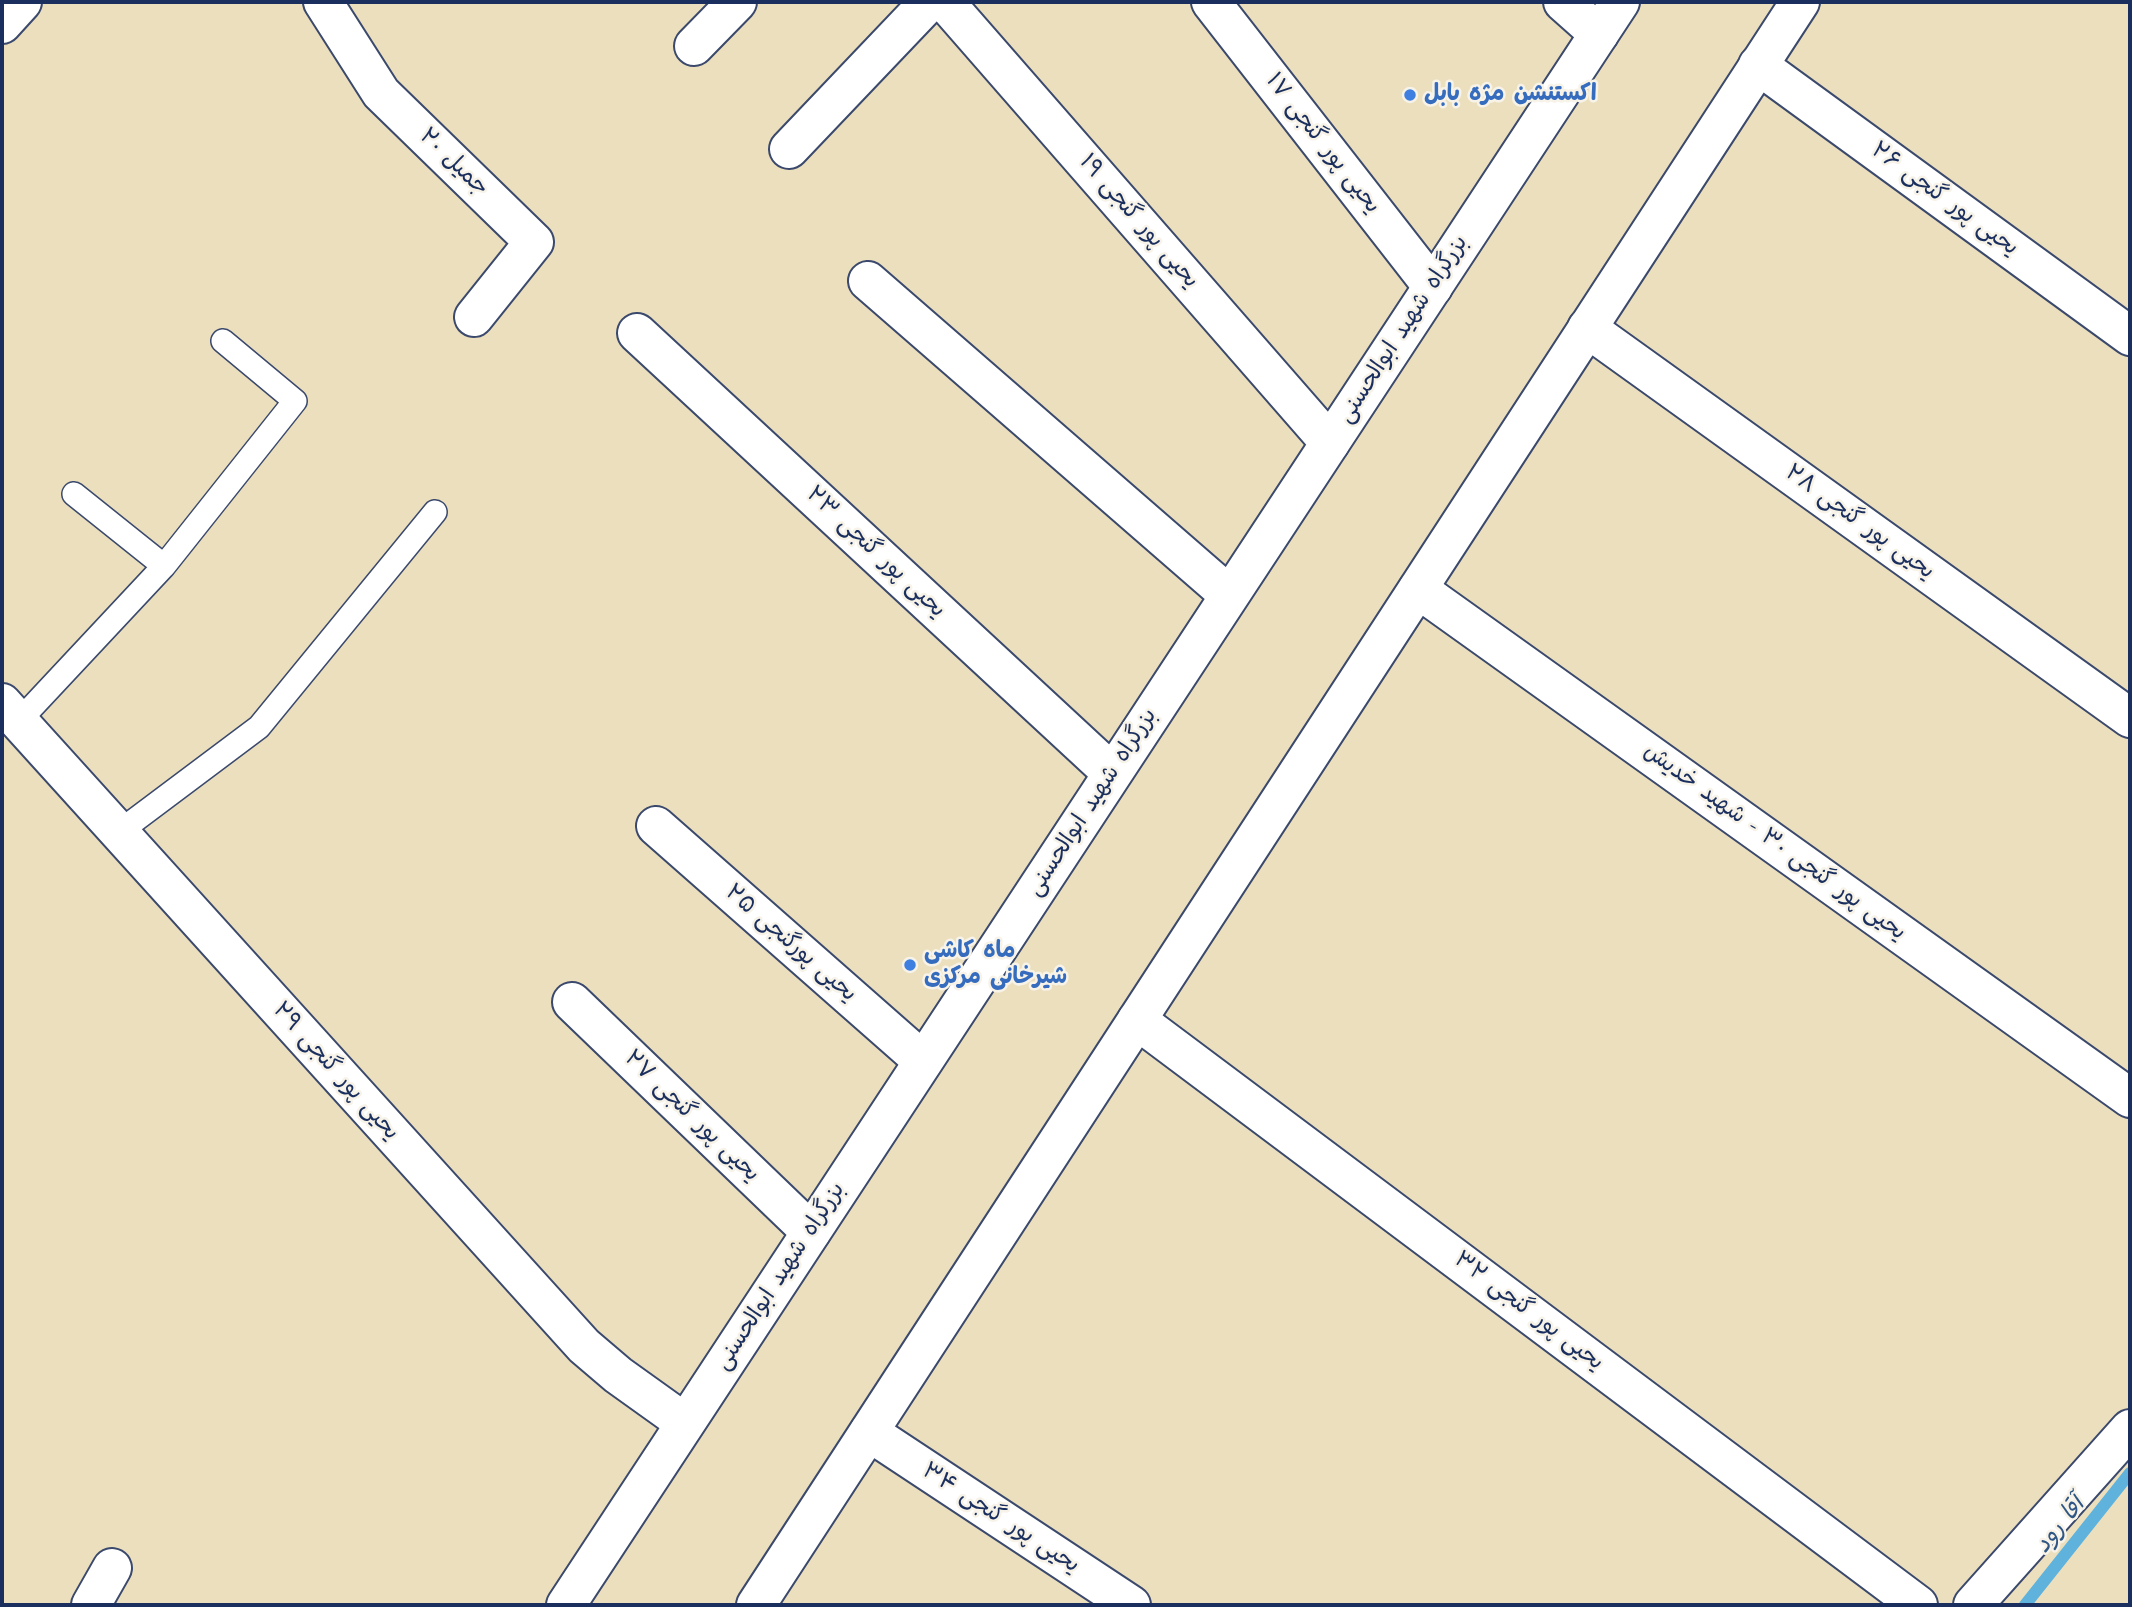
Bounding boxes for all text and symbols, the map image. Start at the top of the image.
street label: یحیی پور گنجی ۱۷ [1259,68,1385,220]
place label: اکستنشن مژه بابل [1424,81,1597,109]
marker: اکستنشن مژه بابل [1402,87,1418,103]
street label: جمیل ۲۰ [413,123,493,203]
street label: یحیی پور گنجی ۲۶ [1865,137,2023,263]
street label: یحیی پور گنجی ۱۹ [1072,149,1204,295]
street label: بزرگراه شهید ابوالحسنی [1333,231,1475,429]
street label: یحیی پور گنجی ۲۸ [1779,460,1939,586]
street label: یحیی پور گنجی ۲۳ [800,481,950,625]
street label: بزرگراه شهید ابوالحسنی [1022,704,1164,902]
street label: یحیی پور گنجی ۳۰ - شهید خدیش [1637,739,1911,947]
street label: یحیی پورگنجی ۲۵ [719,879,861,1009]
place label: ماه کاشی شیرخانی مرکزی [924,938,1067,992]
marker: ماه کاشی شیرخانی مرکزی [902,957,918,973]
street label: یحیی پور گنجی ۲۹ [266,997,404,1147]
street label: یحیی پور گنجی ۲۷ [617,1045,765,1189]
street label: بزرگراه شهید ابوالحسنی [710,1178,852,1376]
street label: یحیی پور گنجی ۳۲ [1448,1247,1608,1377]
street label: یحیی پور گنجی ۳۴ [916,1458,1084,1580]
water label: آقا رود [2030,1492,2092,1560]

